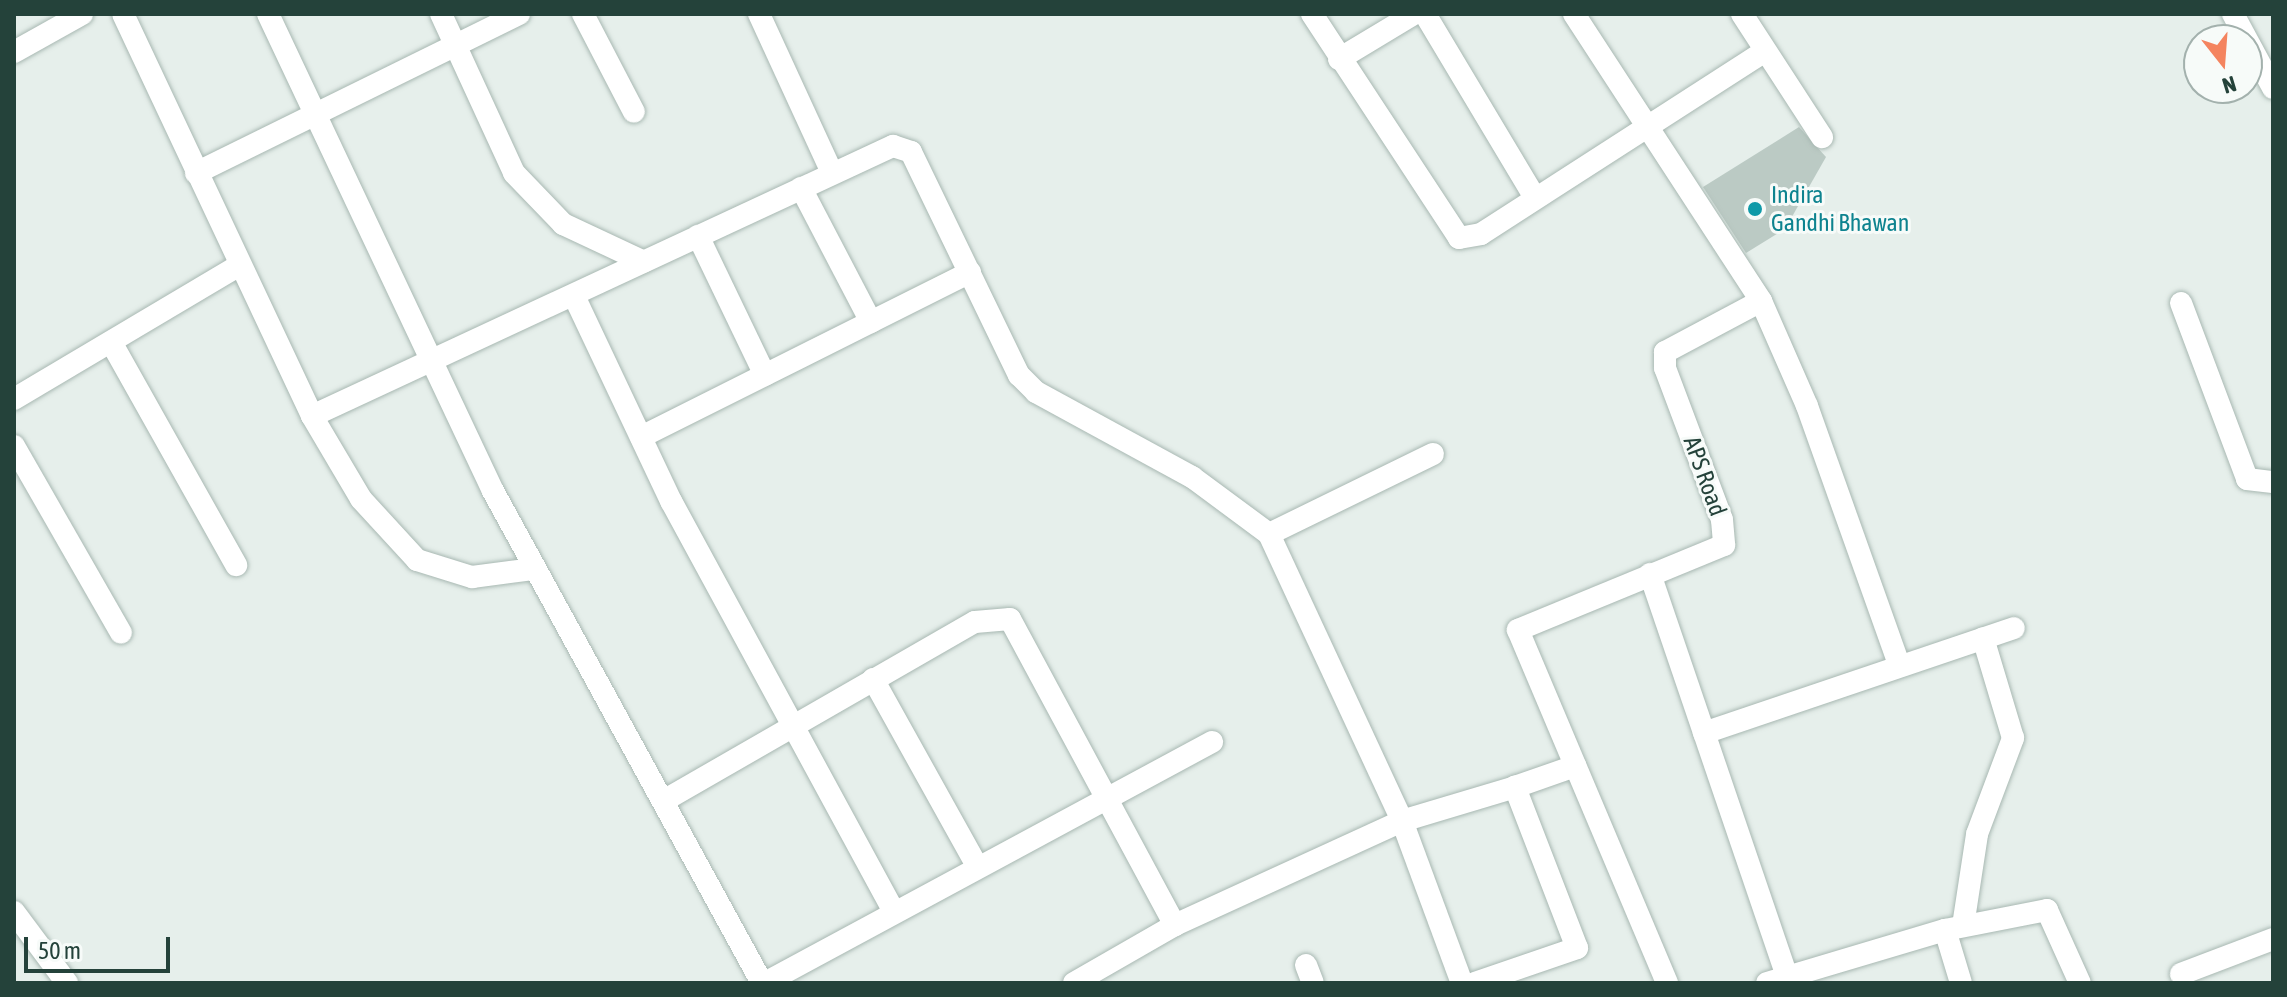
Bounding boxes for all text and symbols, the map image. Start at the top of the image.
north arrow [2183,24,2263,104]
text: N [2219,71,2239,99]
place label: Indira Gandhi Bhawan [1771,181,1909,237]
marker: Indira Gandhi Bhawan [1746,200,1764,218]
street label: APS Road [1677,432,1733,520]
scale bar [28,921,174,971]
text: 50 m [38,937,81,964]

